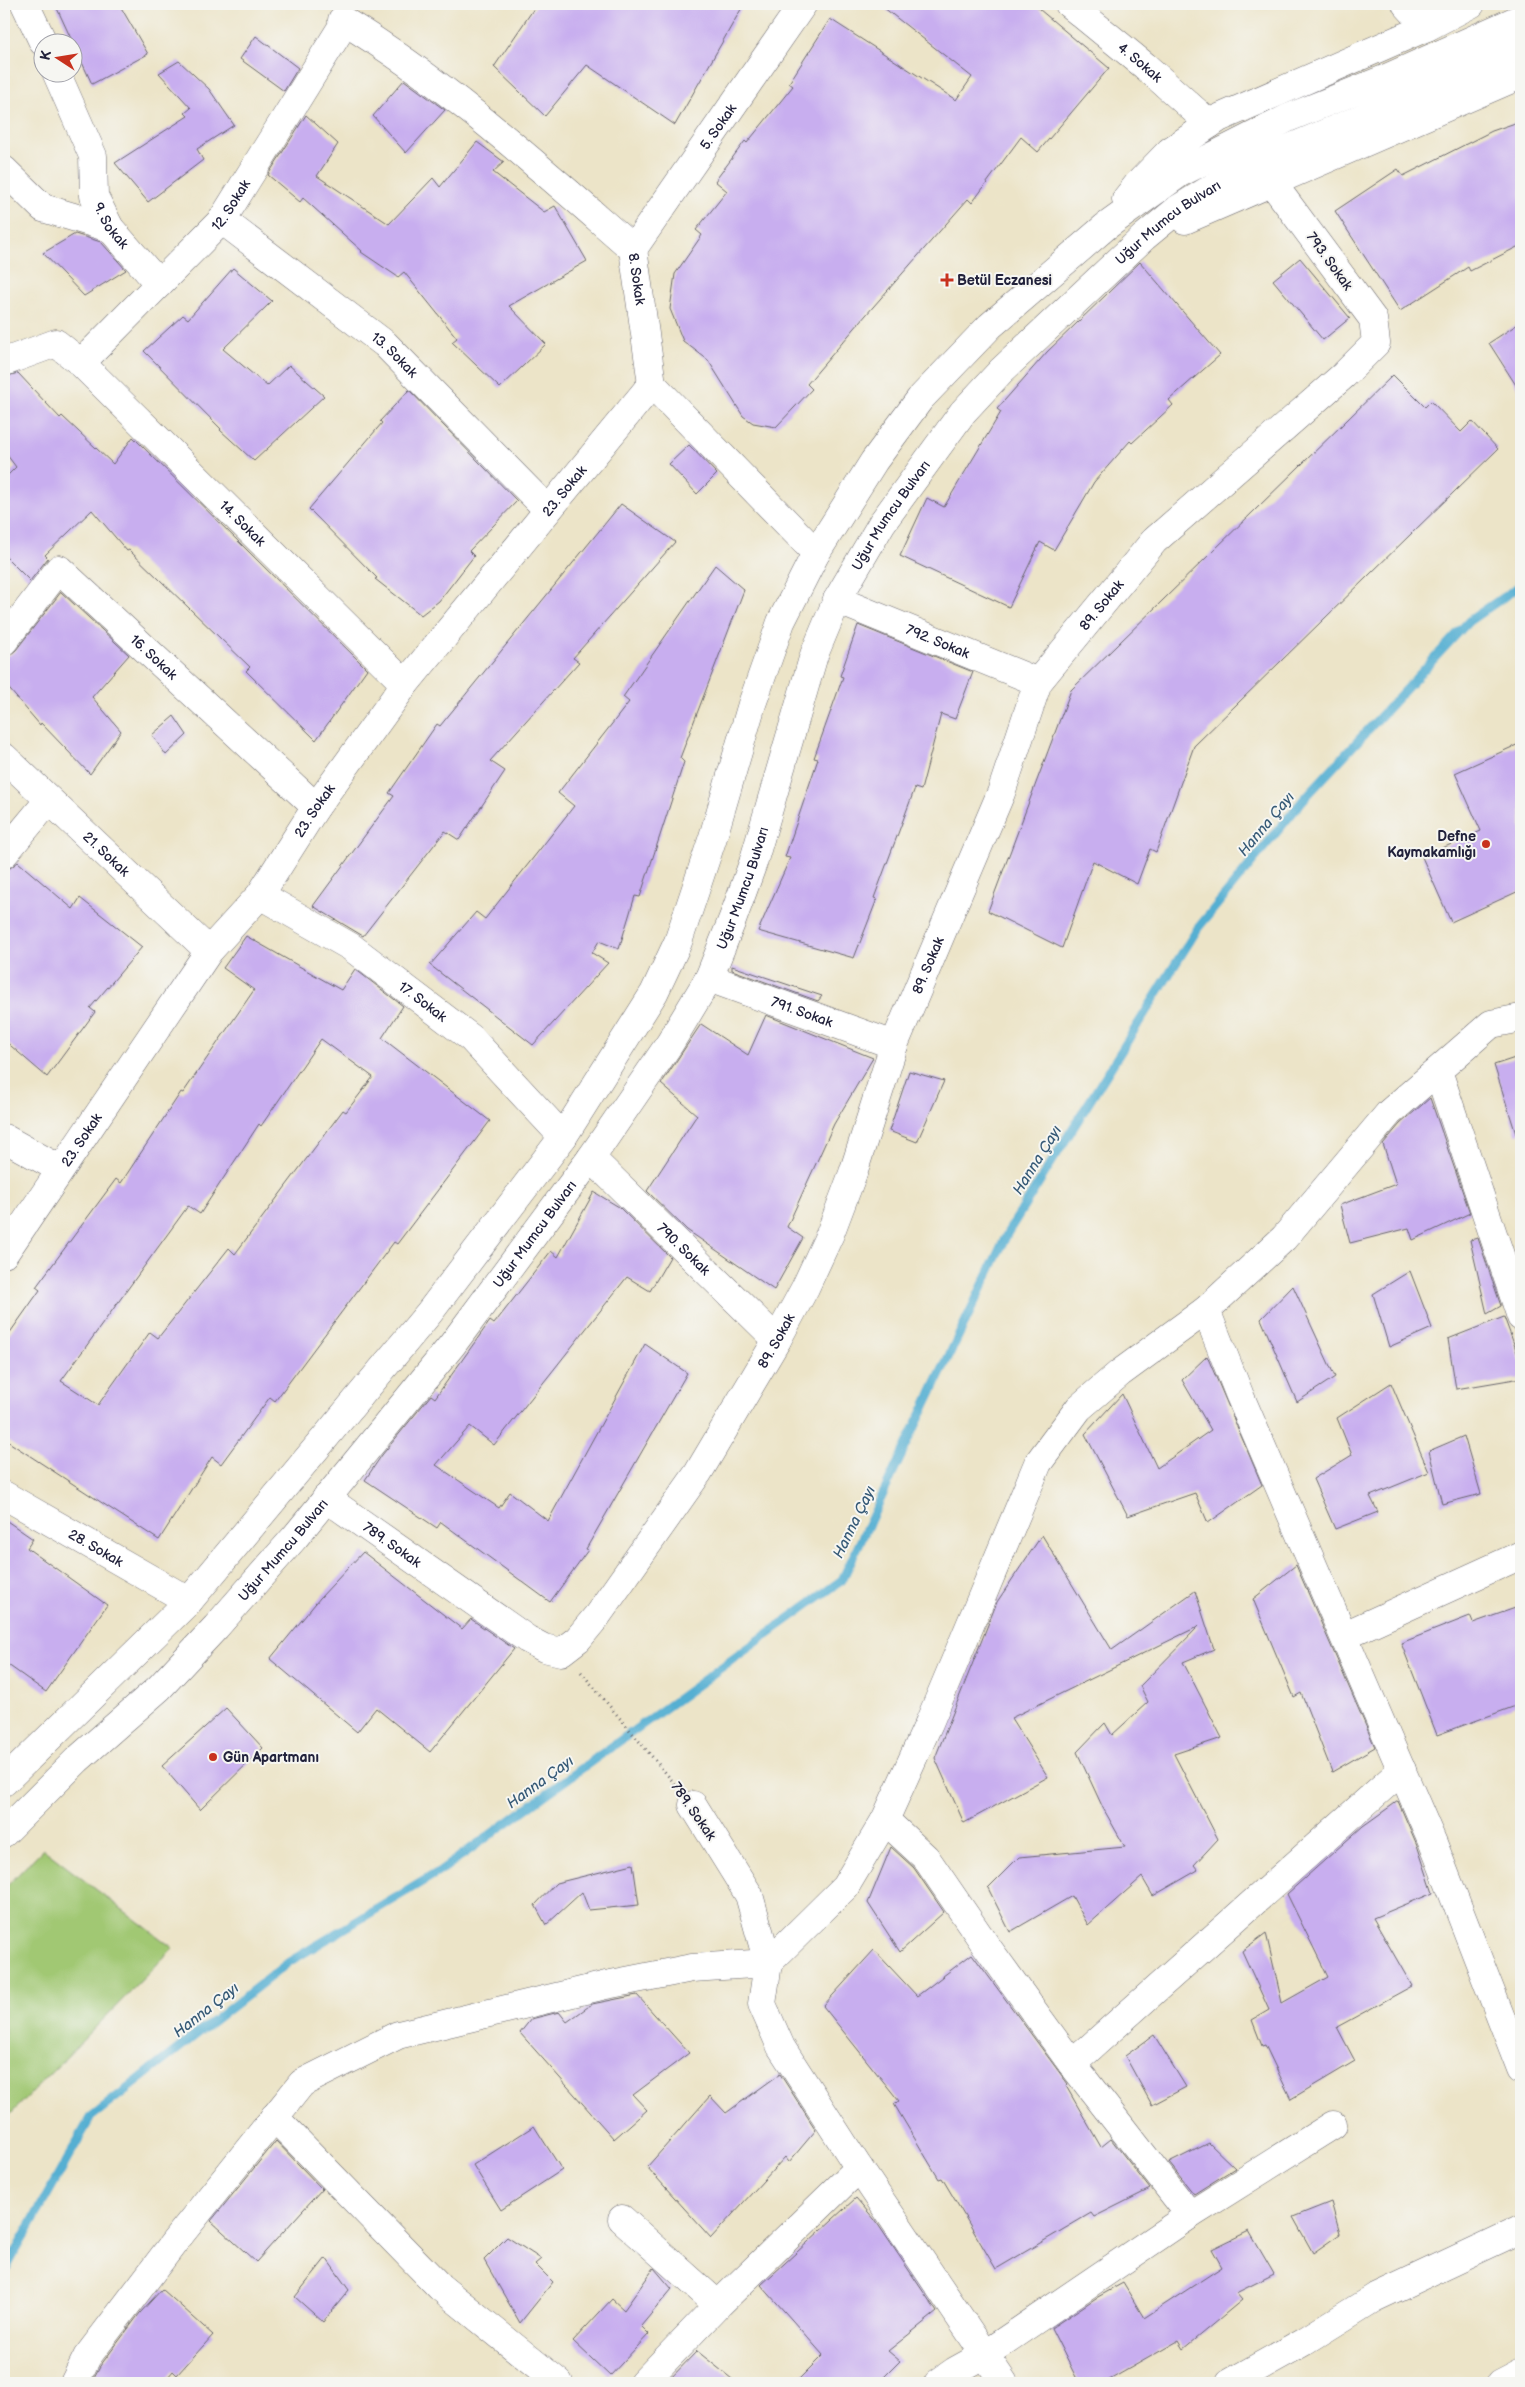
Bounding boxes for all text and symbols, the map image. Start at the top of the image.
north arrow [32,32,82,82]
street label: 4. Sokak [1114,39,1166,86]
text: K [36,49,55,62]
street label: 5. Sokak [697,101,740,153]
street label: 12. Sokak [208,177,254,235]
street label: Uğur Mumcu Bulvarı [1112,177,1224,268]
street label: 9. Sokak [90,200,132,252]
street label: 793. Sokak [1303,229,1356,294]
street label: 8. Sokak [625,252,649,306]
place label: Betül Eczanesi [957,272,1052,289]
marker: Betül Eczanesi [941,274,953,286]
street label: 13. Sokak [368,329,421,381]
street label: Uğur Mumcu Bulvarı [848,457,934,573]
street label: 23. Sokak [539,462,590,520]
street label: 14. Sokak [216,497,269,550]
street label: 89. Sokak [1076,576,1128,634]
street label: 792. Sokak [903,621,972,662]
street label: 16. Sokak [127,631,181,683]
street label: 23. Sokak [291,781,339,841]
water label: Hanna Çayı [1234,788,1299,860]
street label: Uğur Mumcu Bulvarı [713,825,772,952]
street label: 21. Sokak [79,828,133,880]
place label: Defne Kaymakamlığı [1387,828,1476,861]
marker: Defne Kaymakamlığı [1480,838,1492,850]
street label: 89. Sokak [909,934,948,997]
street label: 17. Sokak [395,978,450,1026]
street label: 791. Sokak [769,993,835,1031]
street label: 23. Sokak [58,1110,106,1170]
water label: Hanna Çayı [1009,1122,1066,1198]
street label: Uğur Mumcu Bulvarı [490,1177,580,1291]
street label: 790. Sokak [654,1220,714,1279]
street label: 89. Sokak [754,1311,799,1372]
water label: Hanna Çayı [829,1483,880,1561]
street label: Uğur Mumcu Bulvarı [235,1496,332,1605]
street label: 789. Sokak [360,1519,425,1571]
street label: 28. Sokak [65,1526,126,1571]
place label: Gün Apartmanı [223,1749,319,1766]
marker: Gün Apartmanı [207,1751,219,1763]
water label: Hanna Çayı [503,1752,578,1813]
street label: 789. Sokak [667,1779,720,1844]
water label: Hanna Çayı [170,1979,243,2042]

